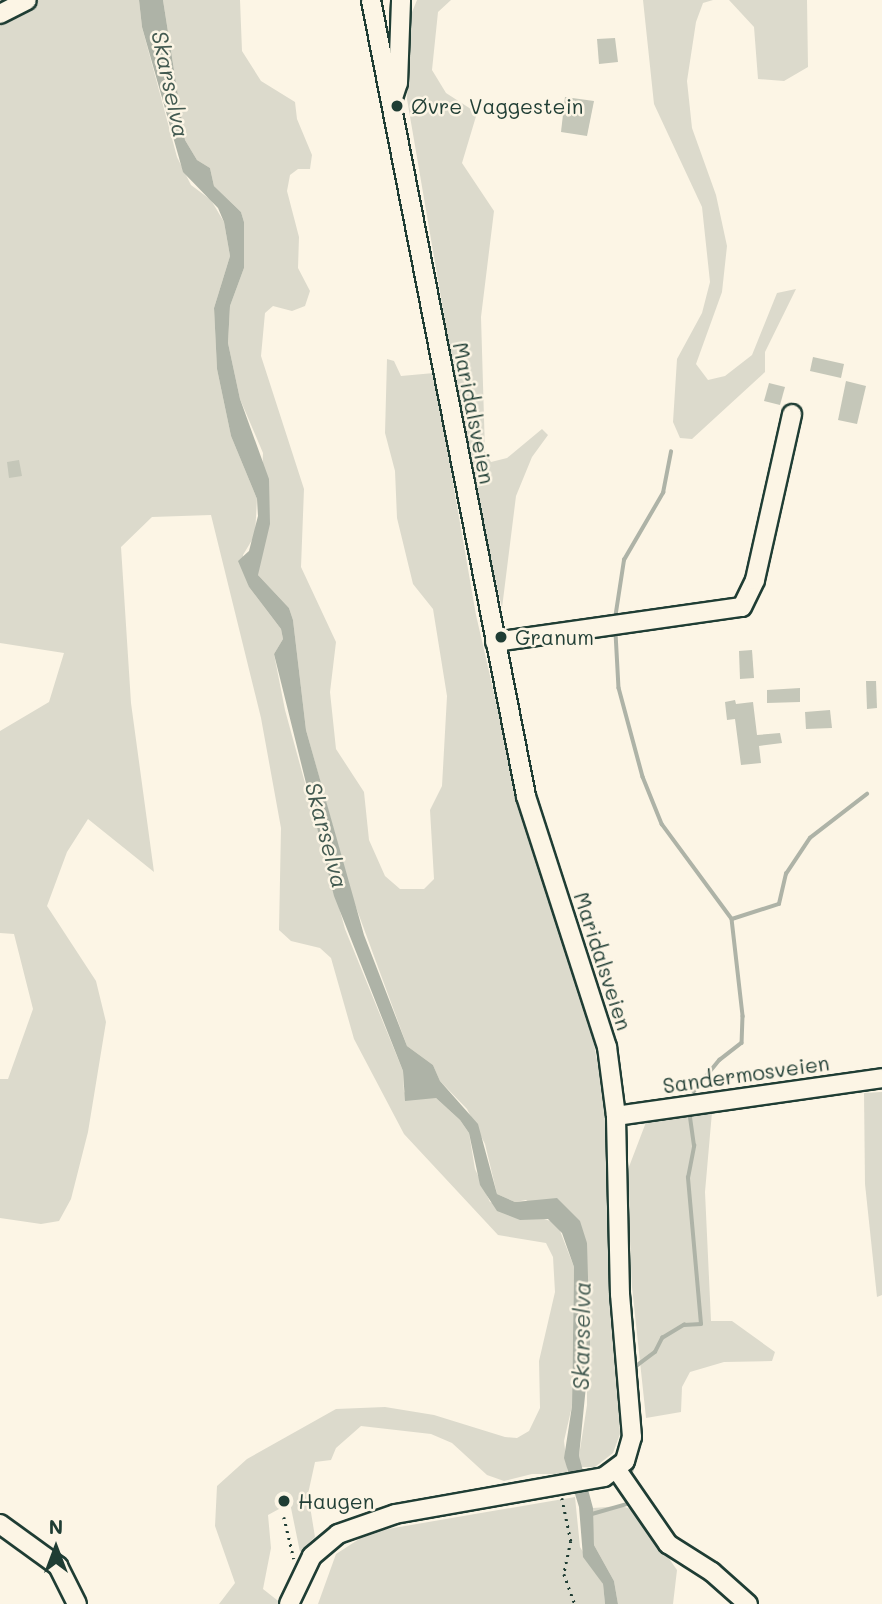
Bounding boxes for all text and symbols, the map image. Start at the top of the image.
water label: Skarselva [146,28,196,140]
place label: Øvre Vaggestein [411,93,583,119]
marker: Øvre Vaggestein [389,98,405,114]
street label: Maridalsveien [448,340,500,486]
place label: Granum [515,624,594,650]
marker: Granum [493,629,509,645]
water label: Skarselva [300,779,354,891]
street label: Maridalsveien [569,889,637,1033]
street label: Sandermosveien [661,1050,831,1098]
water label: Skarselva [566,1281,596,1391]
place label: Haugen [298,1488,374,1514]
marker: Haugen [276,1493,292,1509]
north arrow [21,1513,91,1583]
text: N [49,1514,63,1539]

